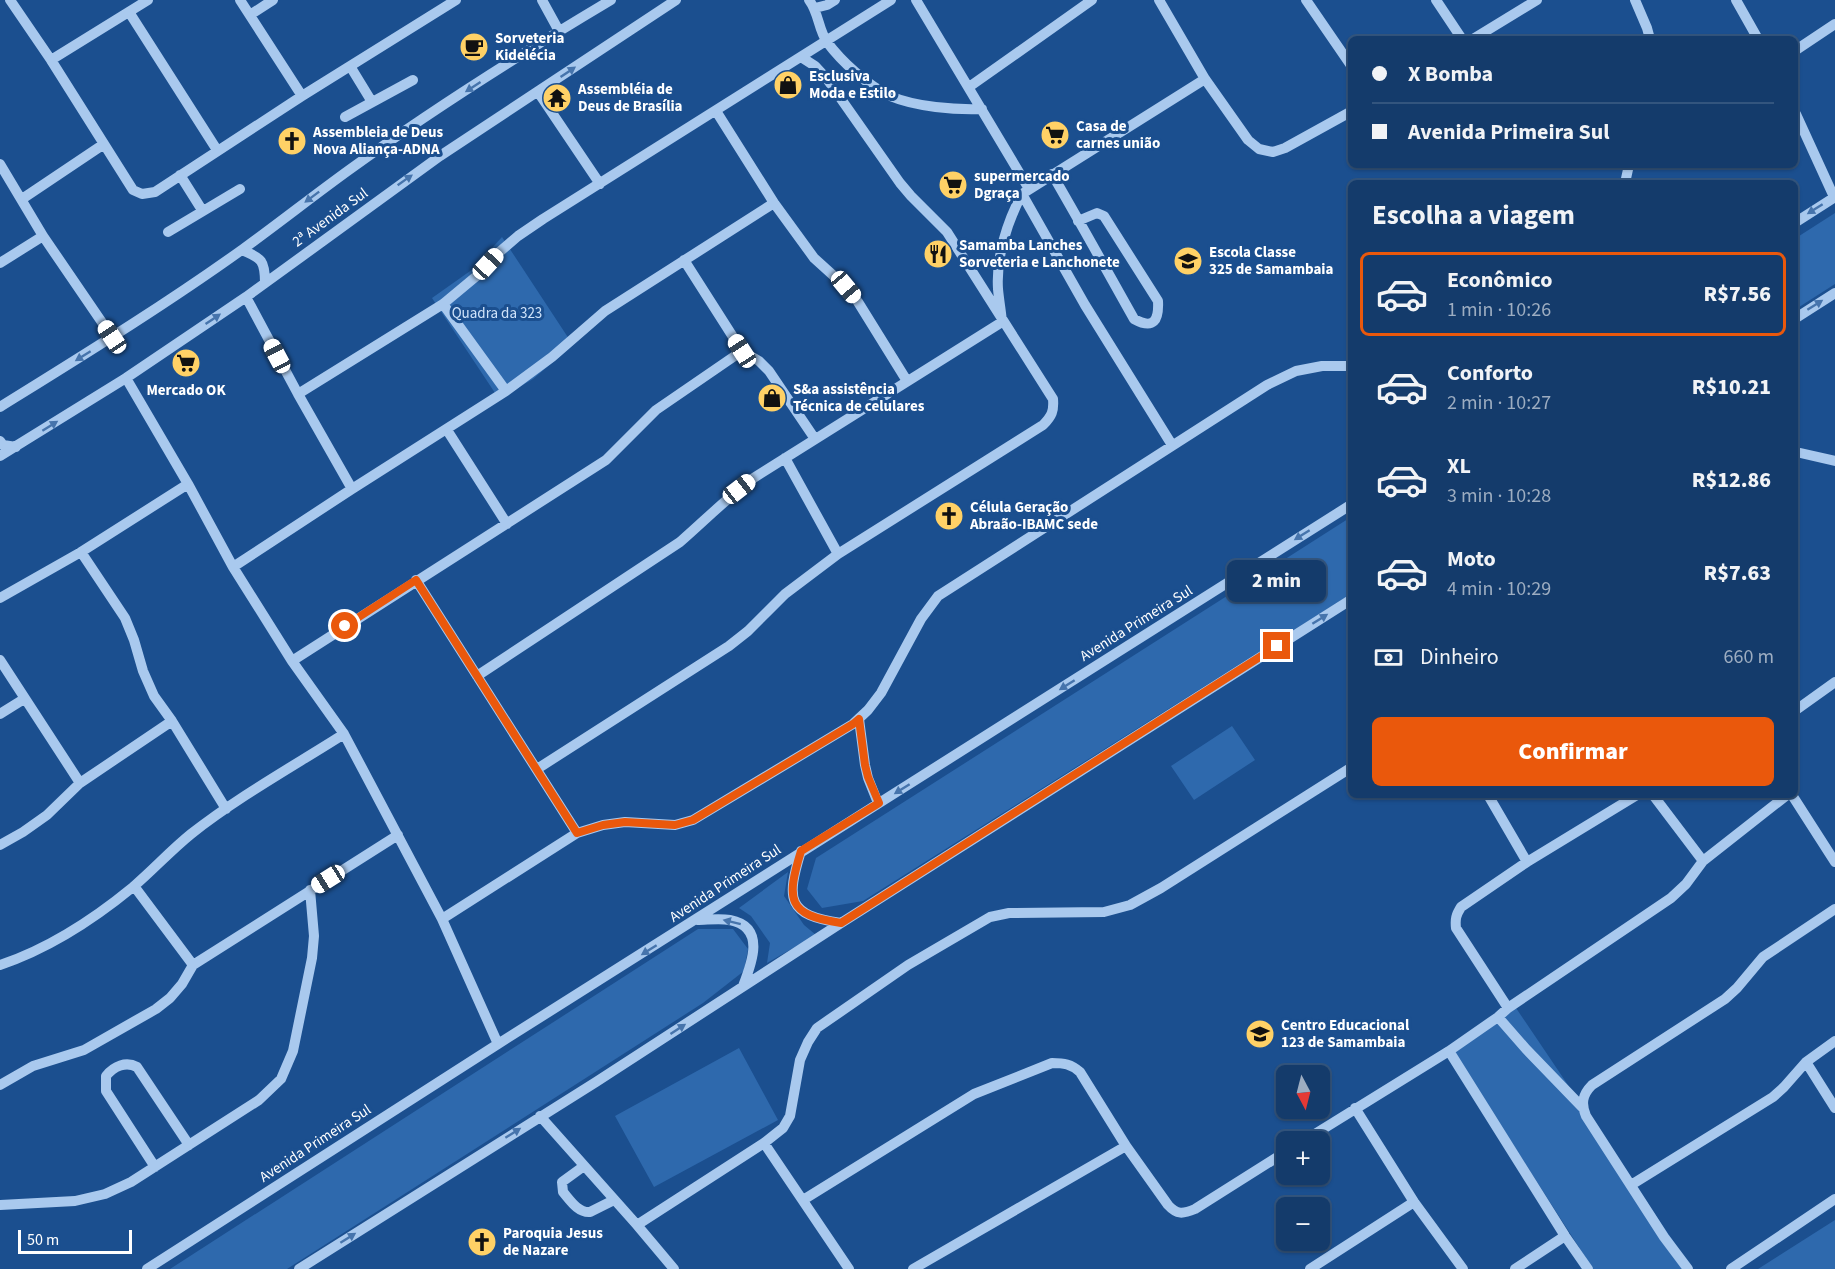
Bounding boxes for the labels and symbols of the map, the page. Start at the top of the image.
place label: Sorveteria Kidelécia [495,28,564,66]
cafe icon: Sorveteria Kidelécia [458,31,490,63]
one-way arrow [559,66,575,78]
place label: Esclusiva Moda e Estilo [809,66,896,104]
shop icon: Esclusiva Moda e Estilo [772,69,804,101]
place label: Assembléia de Deus de Brasília [577,79,683,117]
one-way arrow [465,81,481,92]
temple icon: Assembléia de Deus de Brasília [541,82,573,114]
place label: Casa de carnes união [1076,116,1160,154]
supermarket icon: Casa de carnes união [1039,119,1071,151]
place label: Assembleia de Deus Nova Aliança-ADNA [312,122,444,160]
church icon: Assembleia de Deus Nova Aliança-ADNA [276,125,308,157]
place label: supermercado Dgraça [974,166,1070,204]
supermarket icon: supermercado Dgraça [937,169,969,201]
one-way arrow [397,174,413,186]
street label: 2ᵃ Avenida Sul [288,183,373,252]
one-way arrow [305,191,320,203]
one-way arrow [1807,203,1823,214]
place label: Samamba Lanches Sorveteria e Lanchonete [959,235,1120,273]
restaurant icon: Samamba Lanches Sorveteria e Lanchonete [922,238,954,270]
place label: Escola Classe 325 de Samambaia [1209,242,1333,280]
car [469,245,507,283]
school or university icon: Escola Classe 325 de Samambaia [1172,245,1204,277]
car [828,267,864,307]
one-way arrow [1807,300,1823,311]
park label: Quadra da 323 [452,303,542,324]
one-way arrow [205,313,221,325]
car [94,317,130,357]
car [725,331,759,371]
car [261,336,293,376]
supermarket icon: Mercado OK [170,347,202,379]
one-way arrow [75,350,91,361]
place label: S&a assistência Técnica de celulares [793,379,925,417]
place label: Mercado OK [146,380,226,401]
shop icon: S&a assistência Técnica de celulares [756,382,788,414]
one-way arrow [42,421,58,432]
car [719,471,759,507]
place label: Célula Geração Abraão-IBAMC sede [969,497,1098,535]
church icon: Célula Geração Abraão-IBAMC sede [933,500,965,532]
one-way arrow [1294,530,1310,541]
callout: 2 min [1228,559,1326,601]
street label: Avenida Primeira Sul [1076,580,1197,667]
route start [331,612,358,639]
one-way arrow [1312,614,1328,625]
route end [1263,632,1290,659]
one-way arrow [1059,679,1075,690]
one-way arrow [894,783,910,794]
street label: Avenida Primeira Sul [665,839,785,928]
car [308,862,348,896]
one-way arrow [723,917,741,927]
one-way arrow [640,944,657,955]
place label: Centro Educacional 123 de Samambaia [1281,1015,1410,1053]
school or university icon: Centro Educacional 123 de Samambaia [1244,1018,1276,1050]
one-way arrow [669,1023,685,1035]
north arrow [1276,1065,1330,1119]
street label: Avenida Primeira Sul [255,1099,375,1188]
one-way arrow [505,1128,521,1139]
place label: Paroquia Jesus de Nazare [503,1223,603,1261]
church icon: Paroquia Jesus de Nazare [466,1226,498,1258]
scale bar [18,1227,132,1254]
one-way arrow [340,1232,356,1243]

